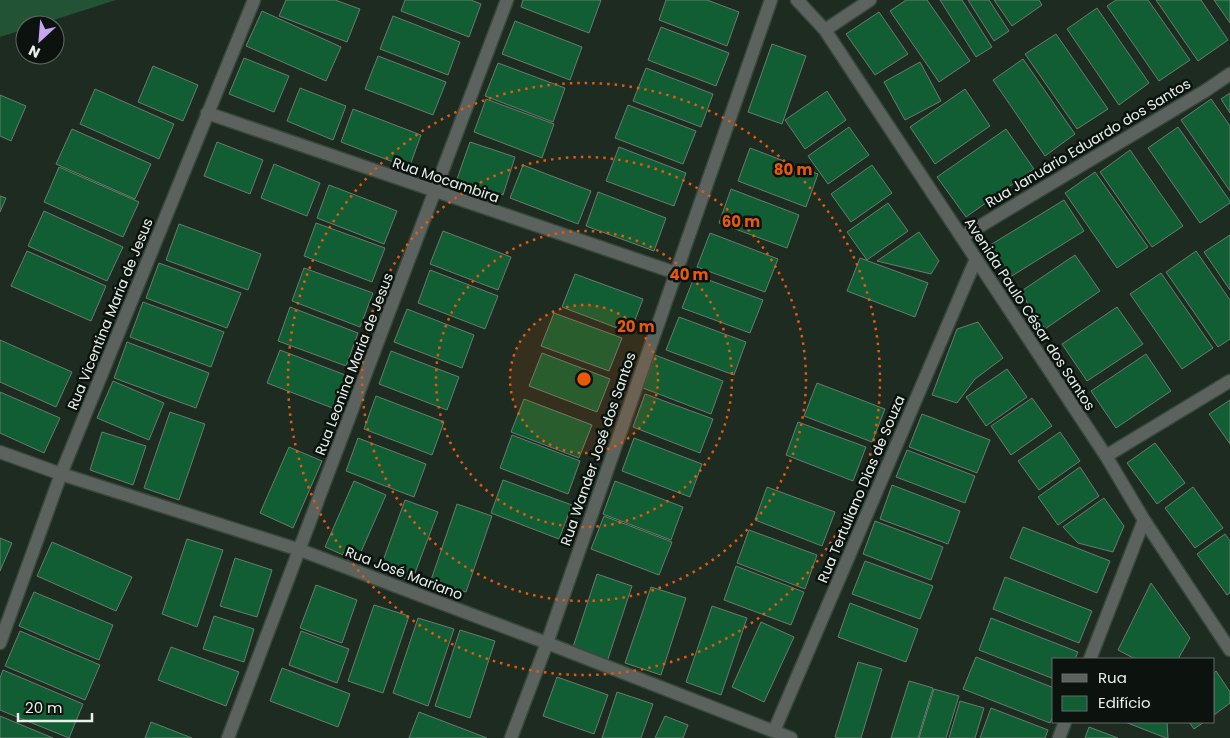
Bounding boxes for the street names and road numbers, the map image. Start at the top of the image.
street label: Rua Januário Eduardo dos Santos [982,74,1194,212]
street label: Rua Mocambira [390,152,502,208]
street label: Avenida Paulo César dos Santos [960,214,1100,414]
street label: Rua Vicentina Maria de Jesus [62,215,158,413]
street label: Rua Leonina Maria de Jesus [310,270,398,458]
street label: Rua Wander José dos Santos [555,350,641,548]
street label: Rua Tertuliano Dias de Souza [812,392,910,586]
street label: Rua José Mariano [342,541,466,605]

